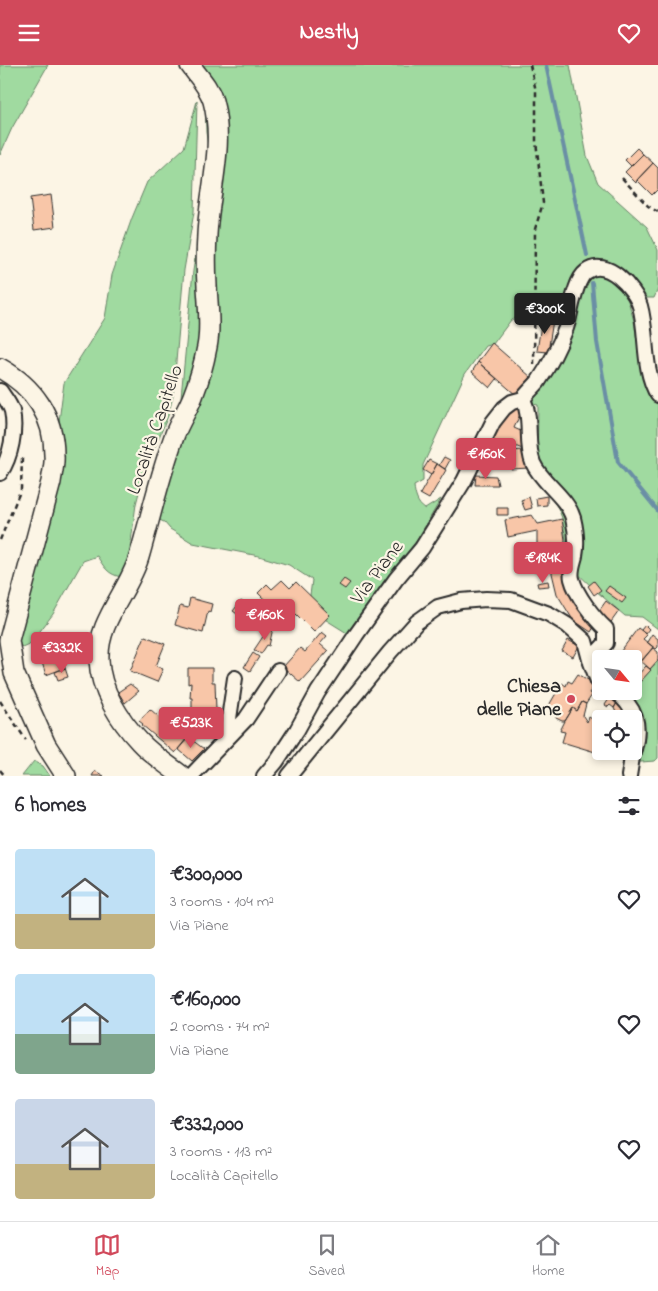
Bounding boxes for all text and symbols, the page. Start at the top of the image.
text: Nestly [299,17,359,49]
icon: menu [15,19,43,47]
icon: heart [615,19,643,47]
pin: €300K [510,293,580,335]
text: €300K [525,297,565,321]
street label: Località Capitello [120,361,192,499]
pin: €160K [451,437,521,480]
text: €160K [467,442,505,466]
street label: Via Piane [344,535,412,612]
pin: €184K [508,541,578,584]
text: €184K [525,546,561,570]
pin: €160K [230,599,300,641]
text: €160K [246,603,284,627]
pin: €332K [27,631,97,674]
text: €332K [42,636,82,660]
north arrow [592,650,642,700]
map controls [592,650,642,760]
place label: Chiesa delle Piane [477,673,562,725]
marker: Chiesa delle Piane [565,693,577,705]
pin: €523K [156,707,226,749]
button: locate [592,710,642,760]
text: €523K [170,711,212,735]
text: 6 homes [15,791,87,821]
icon: filters [615,792,643,820]
text: €300,000 [170,860,242,890]
icon: home [55,869,115,929]
icon: heart [615,885,643,913]
text: 3 rooms · 104 m² [170,890,274,914]
text: Via Piane [170,914,229,938]
text: €160,000 [170,985,240,1015]
icon: home [55,994,115,1054]
icon: heart [615,1010,643,1038]
text: 2 rooms · 74 m² [170,1015,270,1039]
text: Via Piane [170,1039,229,1063]
text: €332,000 [170,1110,243,1140]
icon: home [55,1119,115,1179]
icon: heart [615,1135,643,1163]
text: 3 rooms · 113 m² [170,1140,272,1164]
text: Località Capitello [170,1164,278,1188]
tab: Map [93,1231,121,1282]
tab: Saved [308,1231,345,1282]
tab: Home [532,1231,565,1282]

